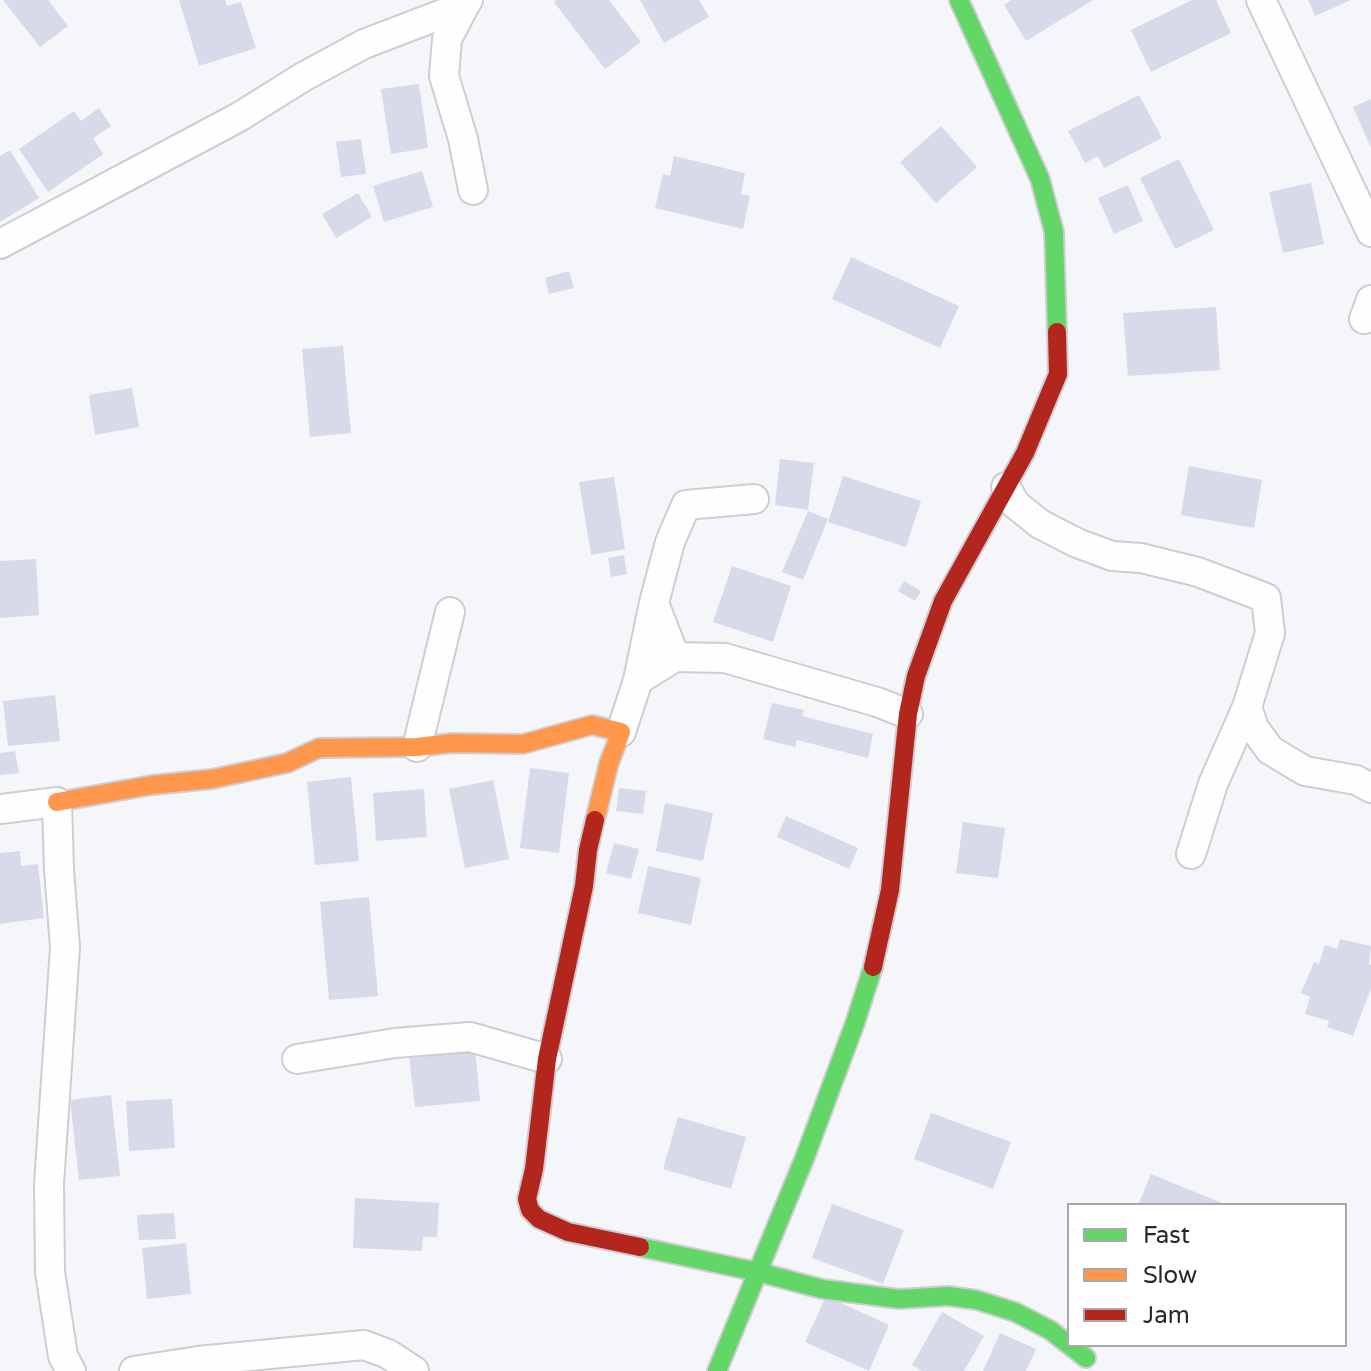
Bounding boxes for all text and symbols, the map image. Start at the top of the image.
legend [1067,1203,1347,1347]
text: Fast [1143,1221,1190,1250]
text: Slow [1143,1261,1197,1290]
text: Jam [1143,1301,1190,1330]

